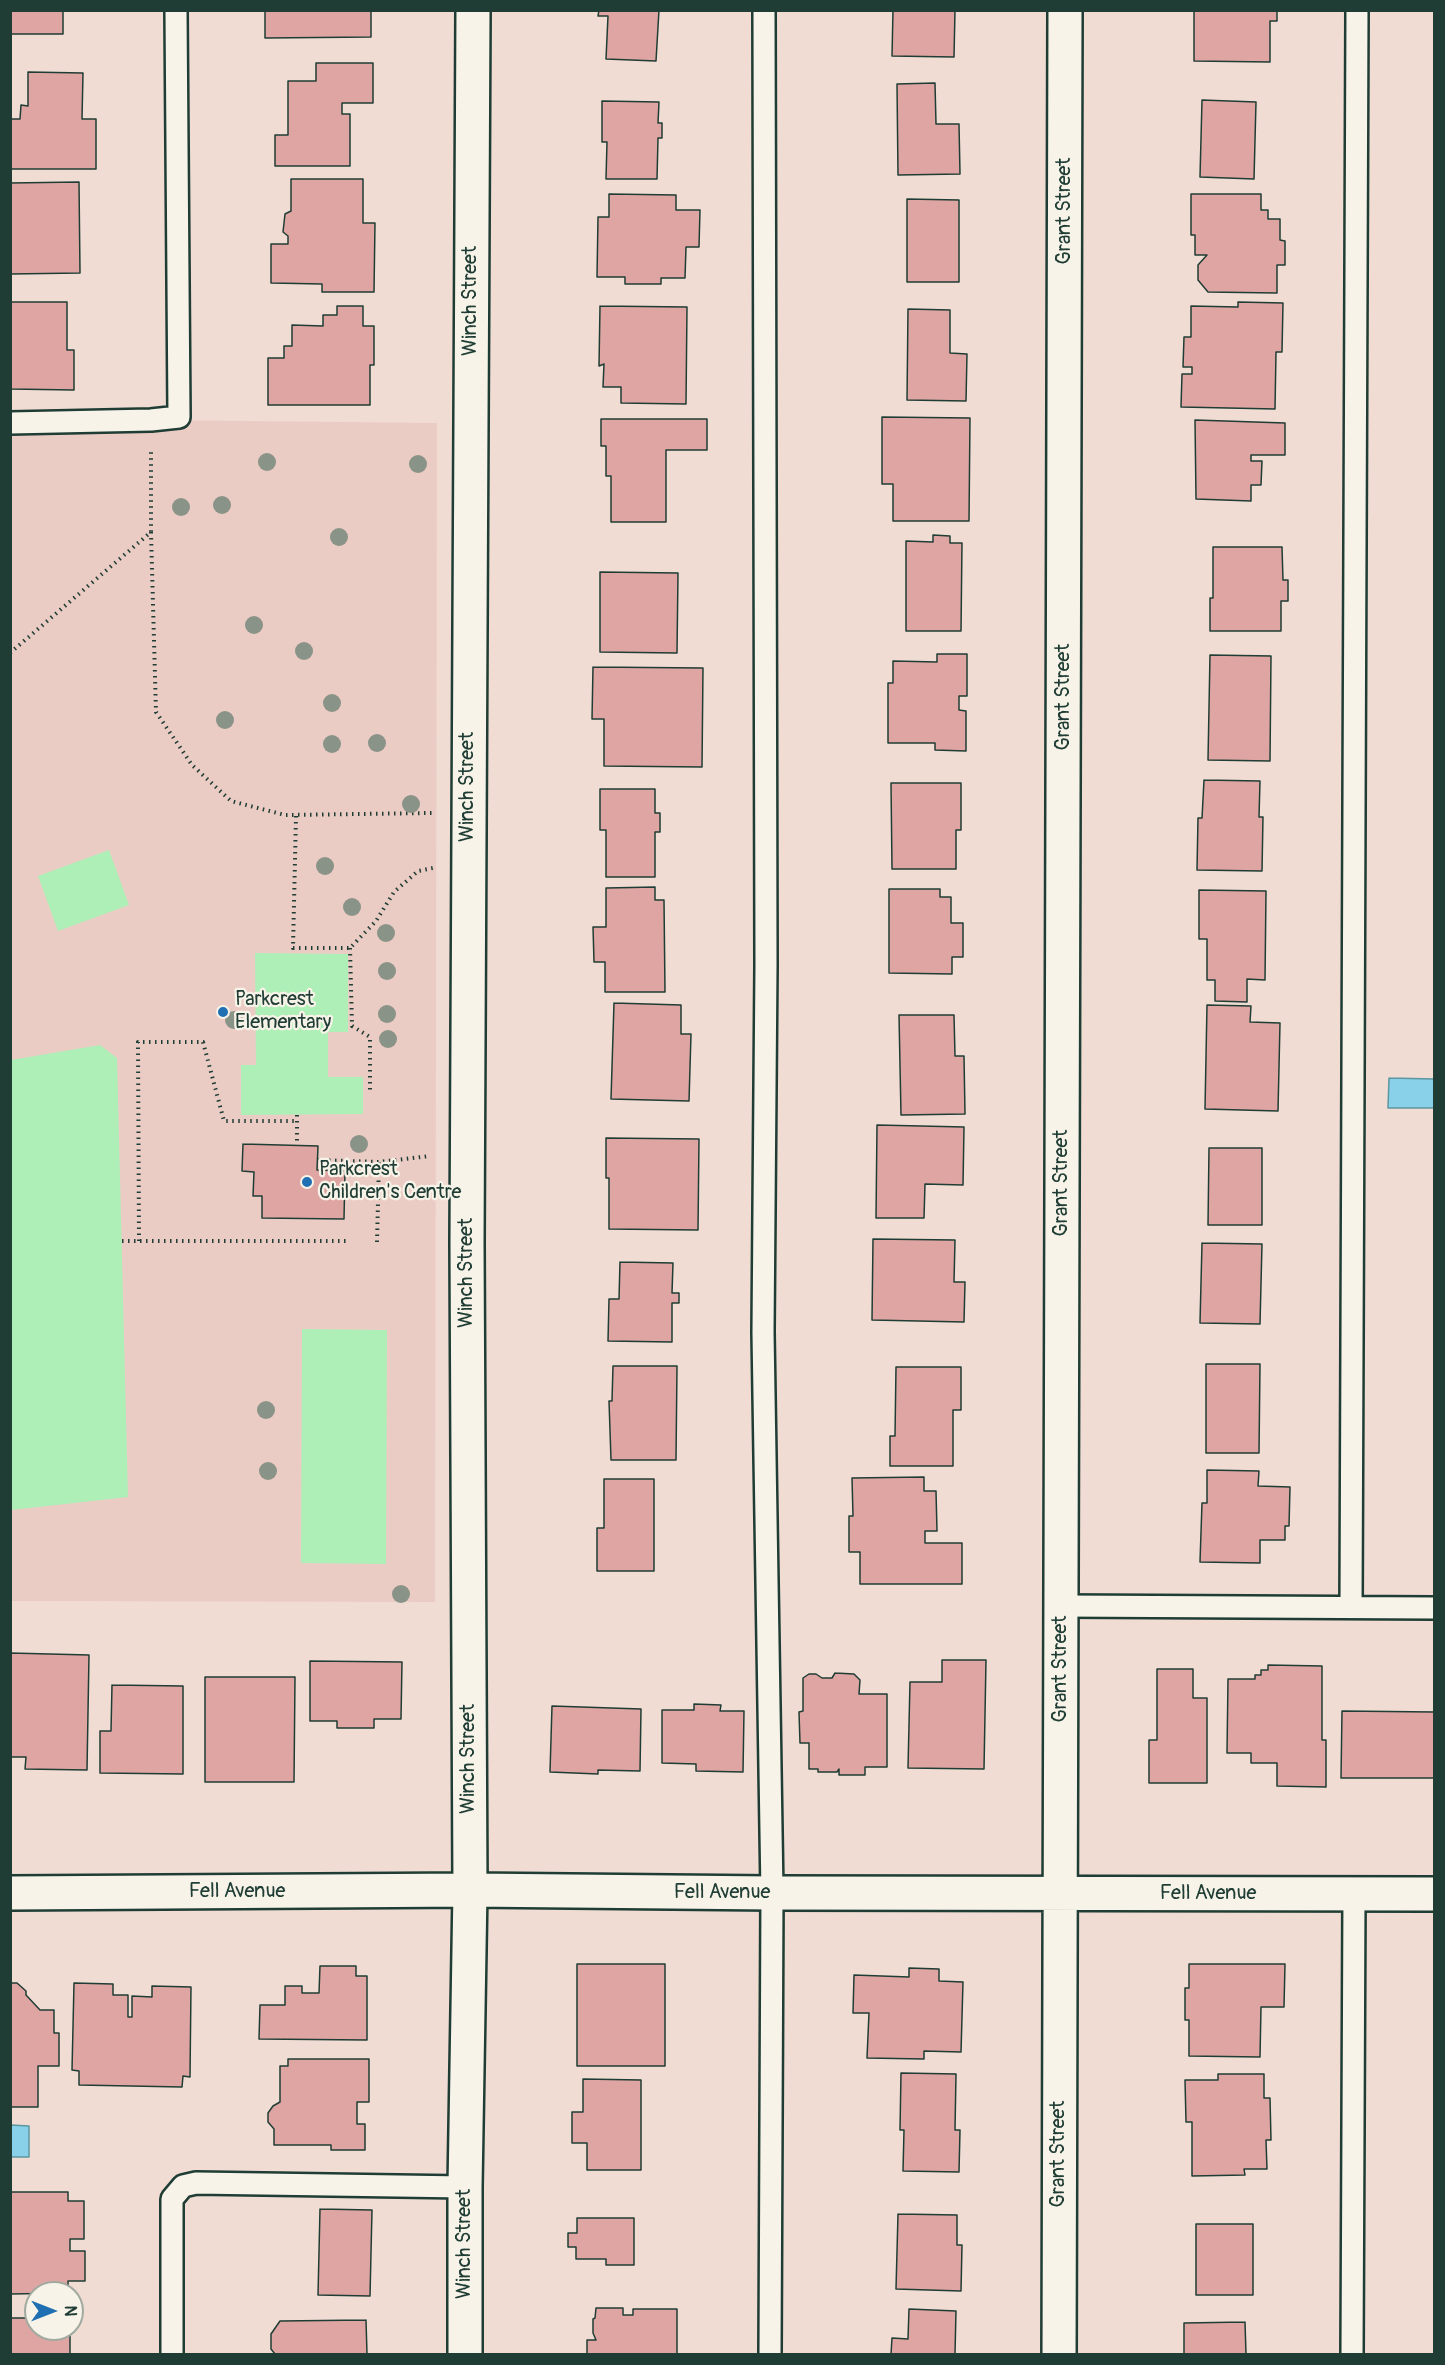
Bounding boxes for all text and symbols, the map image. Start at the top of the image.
street label: Grant Street [1053,158,1077,264]
street label: Winch Street [459,246,483,356]
street label: Grant Street [1052,644,1076,750]
street label: Winch Street [456,732,480,842]
place label: Parkcrest Elementary [235,988,331,1035]
marker: Parkcrest Elementary [216,1005,230,1019]
street label: Grant Street [1050,1130,1074,1236]
place label: Parkcrest Children's Centre [319,1158,461,1205]
marker: Parkcrest Children's Centre [300,1175,314,1189]
street label: Winch Street [455,1218,479,1328]
street label: Grant Street [1049,1616,1073,1722]
street label: Winch Street [457,1704,481,1814]
street label: Fell Avenue [189,1880,285,1904]
street label: Fell Avenue [674,1881,770,1905]
street label: Fell Avenue [1160,1882,1256,1906]
street label: Grant Street [1047,2101,1071,2207]
street label: Winch Street [453,2189,477,2299]
north arrow [24,2281,84,2341]
text: N [60,2306,80,2316]

